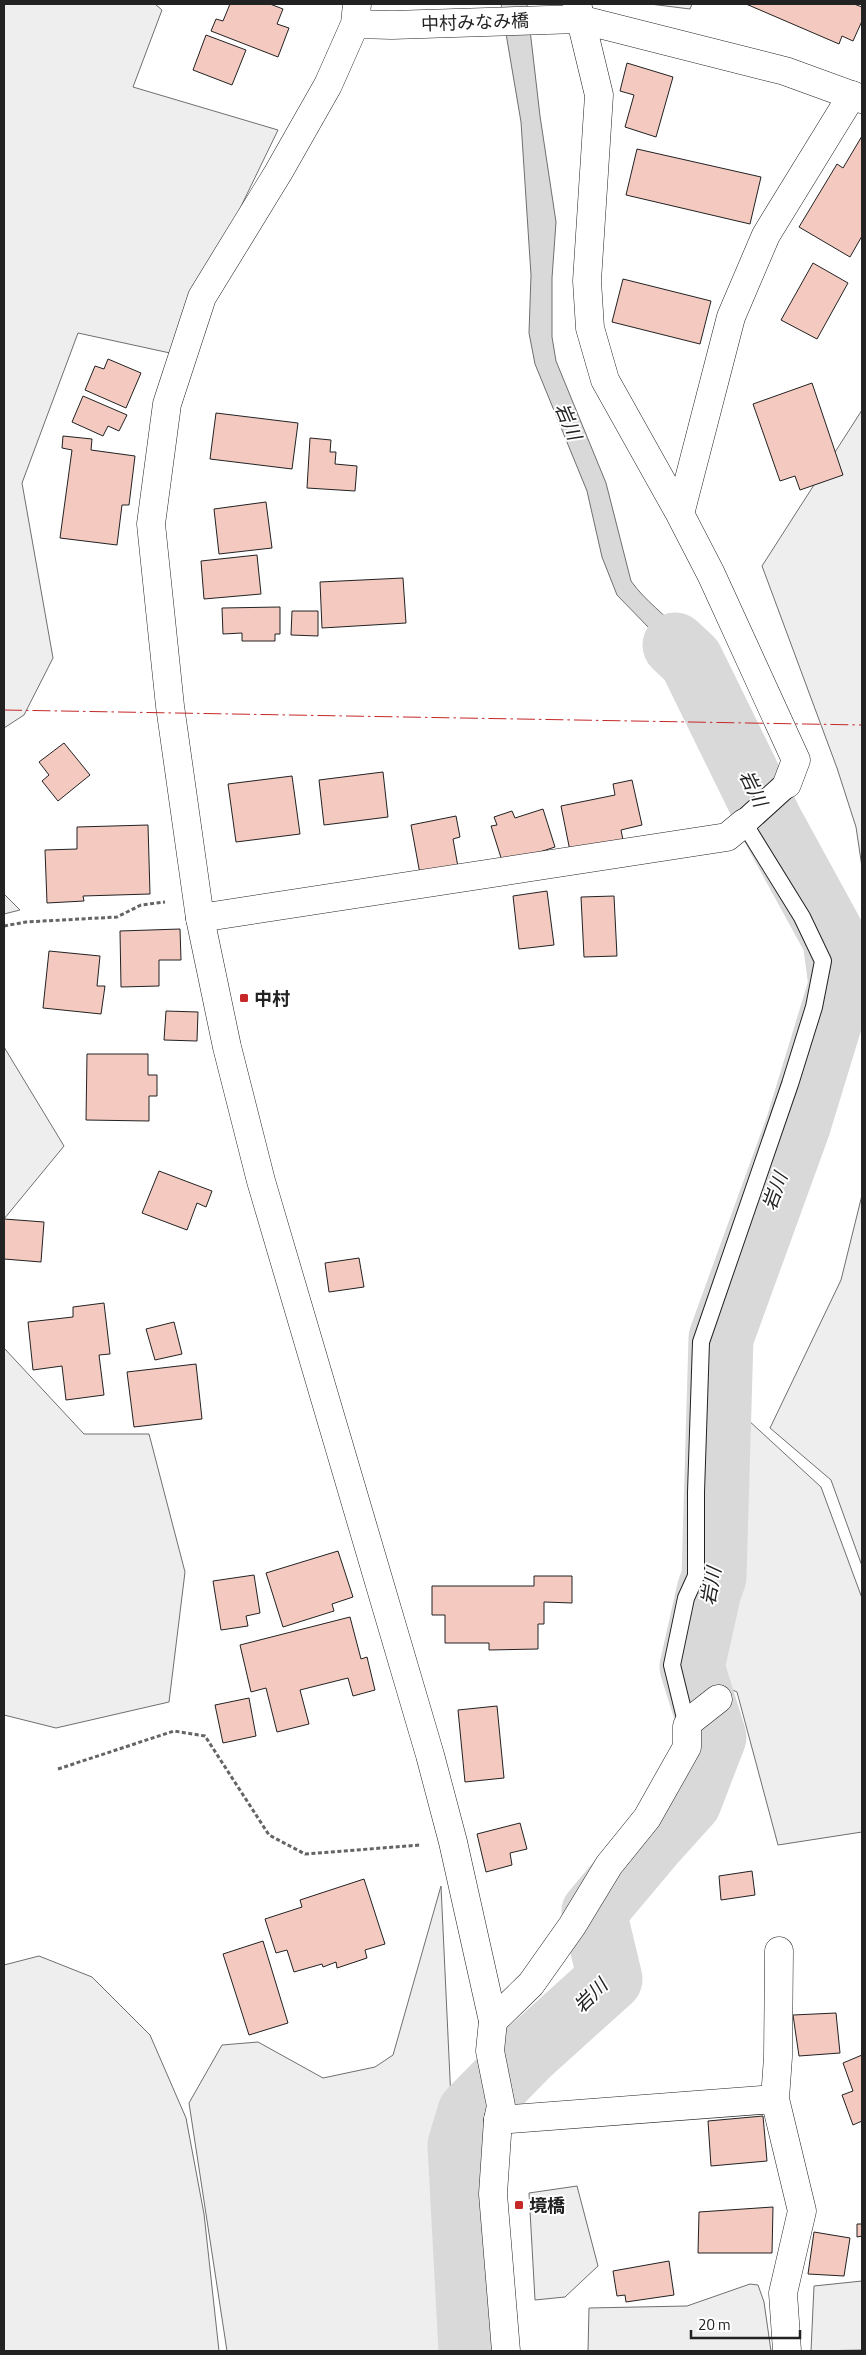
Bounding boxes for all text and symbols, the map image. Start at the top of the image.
street label: 中村みなみ橋 [421,7,529,37]
water label: 岩川 [548,398,591,446]
water label: 岩川 [733,765,776,813]
place label: 中村 [254,985,290,1012]
marker: 中村 [238,992,250,1004]
water label: 岩川 [754,1166,795,1214]
water label: 岩川 [692,1563,728,1607]
water label: 岩川 [566,1970,615,2019]
place label: 境橋 [529,2192,565,2219]
marker: 境橋 [513,2199,525,2211]
scale bar [691,2308,800,2340]
text: 20 m [698,2313,731,2336]

